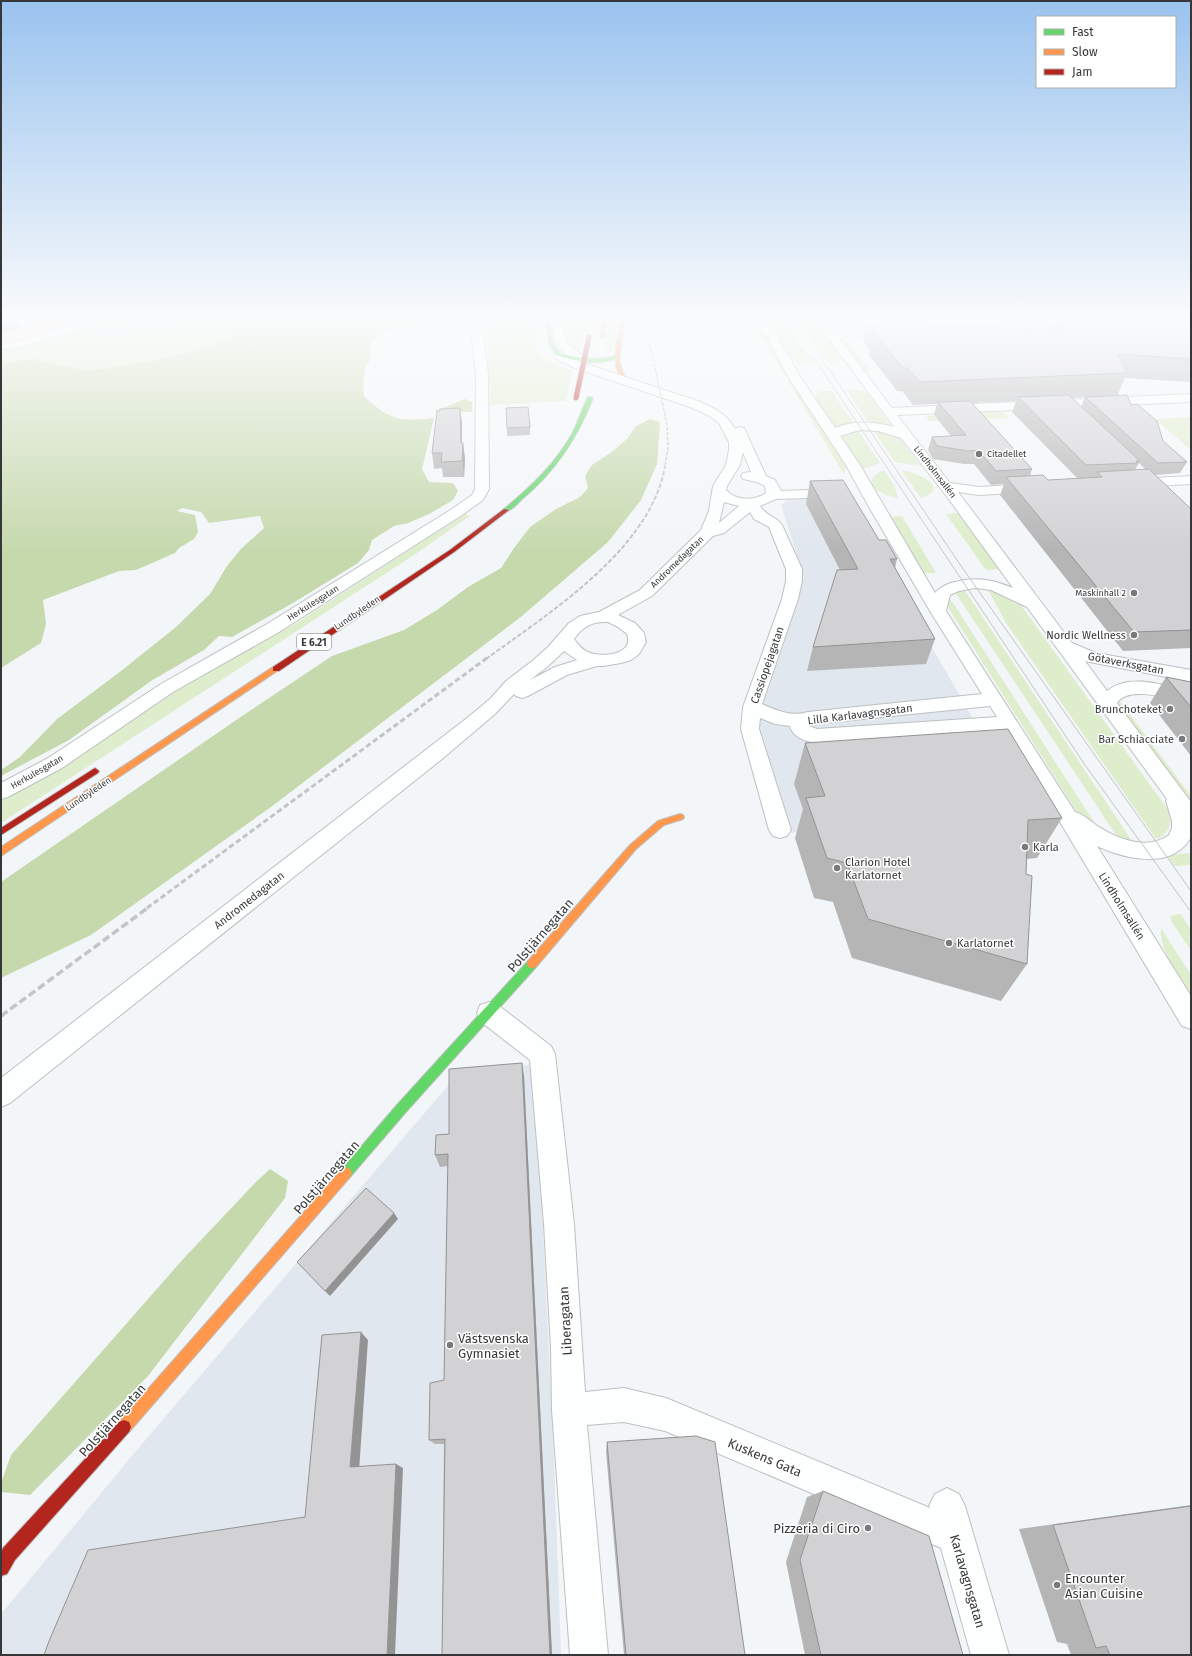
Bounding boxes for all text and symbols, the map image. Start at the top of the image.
legend [1036,16,1176,88]
text: Fast [1072,25,1094,39]
text: Slow [1072,45,1098,59]
text: Jam [1072,65,1092,79]
street label: Lindholmsallén [912,444,958,500]
marker: Citadellet [974,449,984,459]
place label: Citadellet [987,449,1027,459]
street label: Andromedagatan [648,534,706,590]
street label: Herkulesgatan [285,583,341,623]
place label: Maskinhall 2 [1075,588,1126,598]
marker: Maskinhall 2 [1129,588,1139,598]
street label: Lundbyleden [332,594,382,632]
street label: Cassiopejagatan [748,625,787,706]
place label: Nordic Wellness [1046,629,1126,642]
marker: Nordic Wellness [1129,630,1139,640]
road number: E 6.21 [297,634,331,650]
street label: Götaverksgatan [1087,650,1165,677]
street label: Lilla Karlavagnsgatan [807,702,913,727]
place label: Brunchoteket [1095,703,1162,716]
marker: Brunchoteket [1165,704,1175,714]
place label: Bar Schiacciate [1098,733,1174,746]
marker: Bar Schiacciate [1177,734,1187,744]
street label: Herkulesgatan [9,753,65,791]
street label: Lundbyleden [63,775,113,813]
place label: Karla [1033,841,1059,854]
marker: Karla [1020,842,1030,852]
place label: Clarion Hotel Karlatornet [845,856,910,882]
marker: Clarion Hotel Karlatornet [832,863,842,873]
street label: Andromedagatan [212,869,287,932]
street label: Lindholmsallén [1096,870,1147,942]
street label: Polstjärnegatan [504,895,576,975]
place label: Karlatornet [957,937,1014,950]
marker: Karlatornet [944,938,954,948]
street label: Polstjärnegatan [290,1137,362,1217]
street label: Liberagatan [556,1286,575,1356]
place label: Västsvenska Gymnasiet [458,1331,529,1361]
marker: Västsvenska Gymnasiet [445,1340,455,1350]
street label: Polstjärnegatan [76,1381,149,1460]
street label: Kuskens Gata [726,1435,804,1480]
place label: Pizzeria di Ciro [773,1521,860,1536]
marker: Pizzeria di Ciro [863,1523,873,1533]
street label: Karlavagnsgatan [947,1533,988,1630]
place label: Encounter Asian Cuisine [1065,1571,1143,1601]
marker: Encounter Asian Cuisine [1052,1580,1062,1590]

